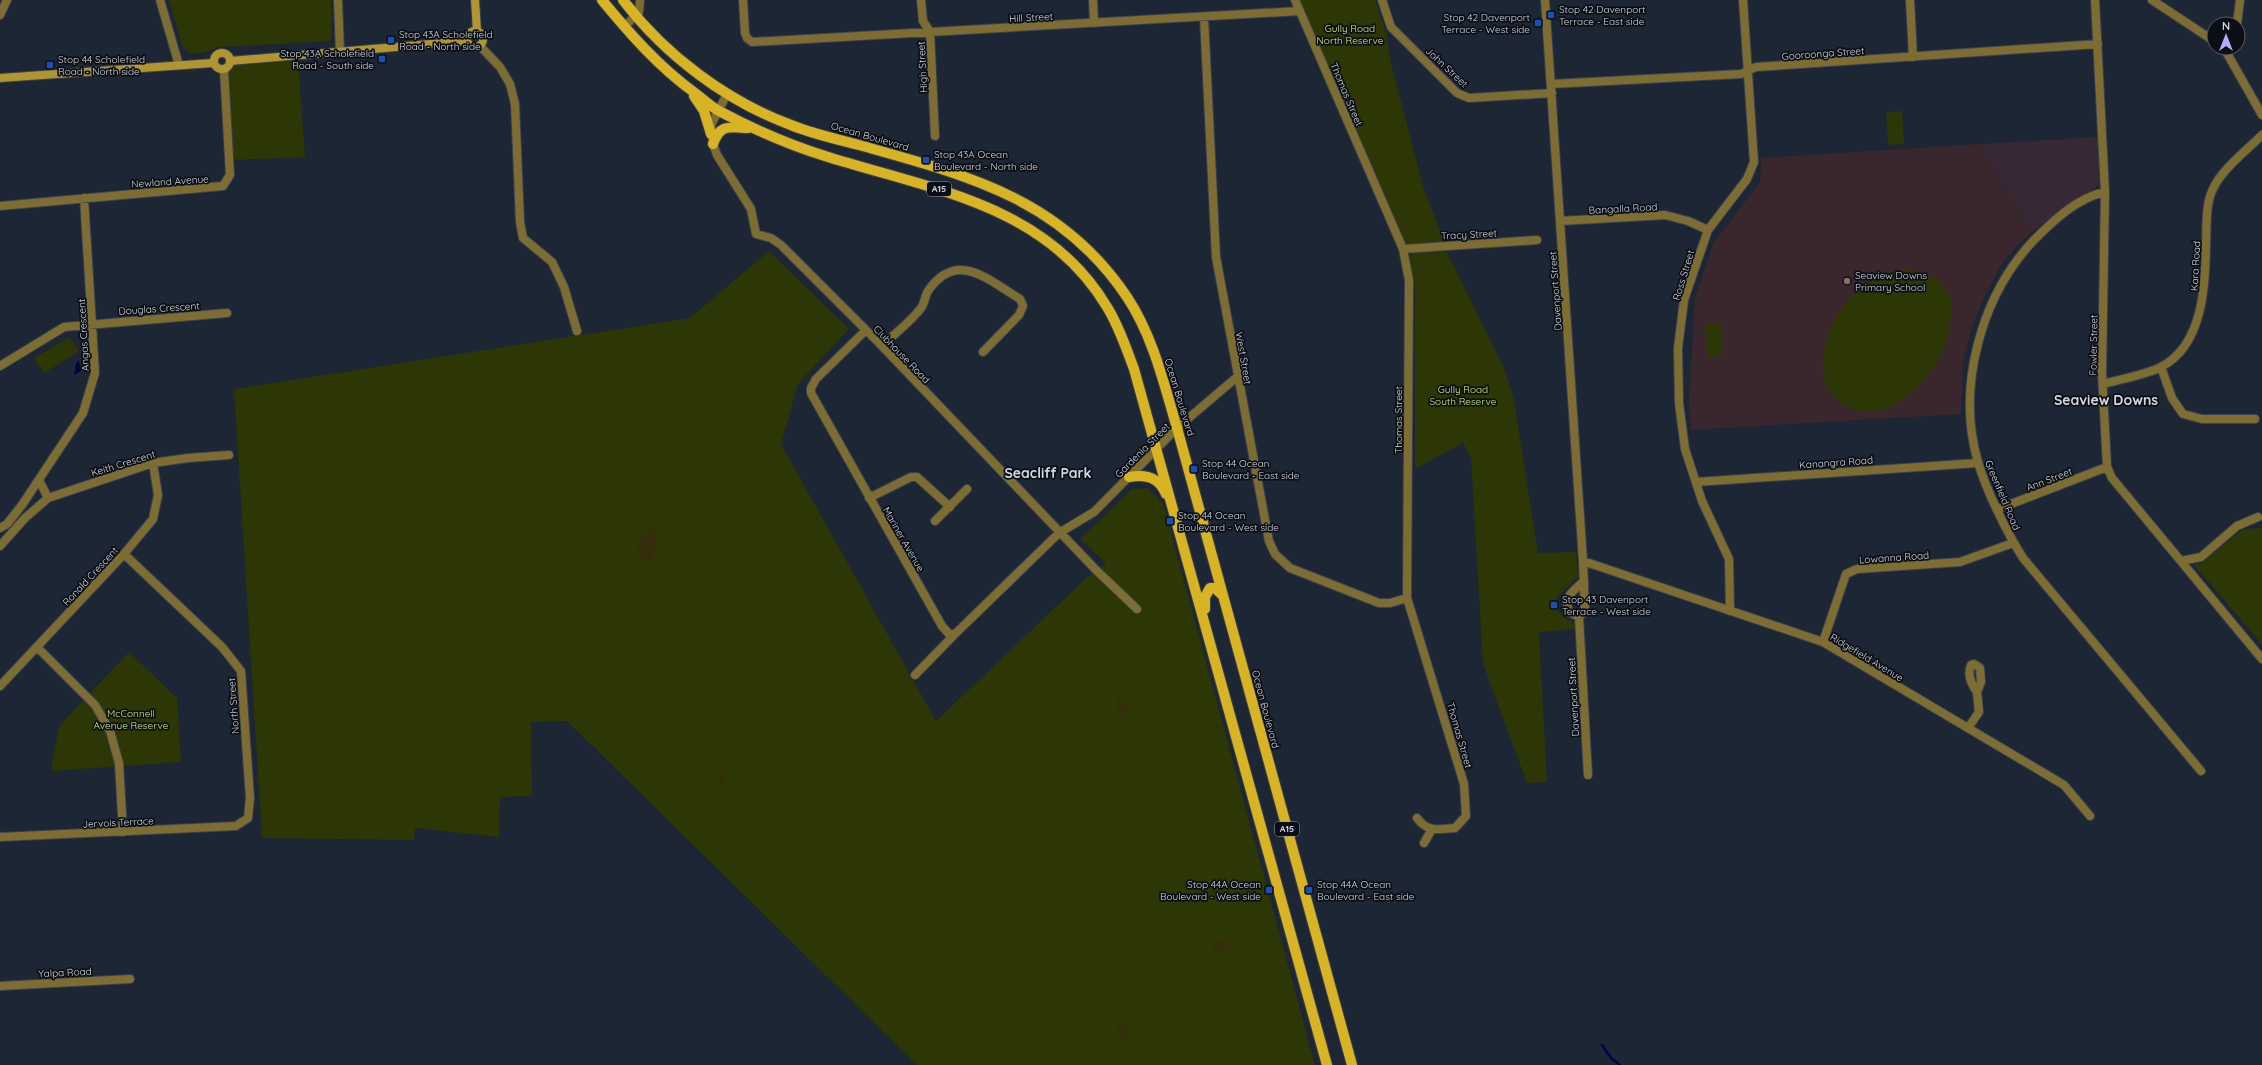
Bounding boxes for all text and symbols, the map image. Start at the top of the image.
place label: Stop 42 Davenport Terrace - East side [1559,3,1646,28]
street label: Hill Street [1009,10,1054,25]
marker: Stop 42 Davenport Terrace - East side [1546,10,1556,20]
place label: Stop 42 Davenport Terrace - West side [1441,11,1531,36]
north arrow [2206,16,2246,56]
marker: Stop 42 Davenport Terrace - West side [1533,18,1543,28]
text: N [2222,19,2230,33]
park label: Gully Road North Reserve [1317,22,1384,47]
place label: Stop 43A Scholefield Road - North side [399,28,493,53]
marker: Stop 43A Scholefield Road - North side [386,35,396,45]
street label: High Street [915,40,930,93]
street label: John Street [1423,44,1471,91]
street label: Gooroonga Street [1781,44,1865,63]
place label: Stop 43A Scholefield Road - South side [280,47,374,72]
place label: Stop 44 Scholefield Road - North side [58,53,145,78]
marker: Stop 43A Scholefield Road - South side [377,54,387,64]
marker: Stop 44 Scholefield Road - North side [45,60,55,70]
street label: Thomas Street [1327,60,1366,128]
street label: Ocean Boulevard [830,119,910,154]
place label: Stop 43A Ocean Boulevard - North side [934,148,1038,173]
marker: Stop 43A Ocean Boulevard - North side [921,155,931,165]
street label: Newland Avenue [131,172,210,191]
road number: A15 [927,182,951,196]
street label: Bangalla Road [1588,200,1658,217]
street label: Tracy Street [1441,227,1498,242]
street label: Kara Road [2188,241,2203,291]
street label: Ross Street [1670,248,1697,302]
street label: Davenport Street [1546,250,1565,331]
place label: Seaview Downs Primary School [1855,269,1927,294]
marker: Seaview Downs Primary School [1842,276,1852,286]
street label: Angas Crescent [75,298,92,371]
street label: Douglas Crescent [118,299,201,318]
street label: Fowler Street [2086,314,2101,376]
street label: Clubhouse Road [871,323,933,386]
street label: West Street [1232,331,1255,386]
street label: Ocean Boulevard [1162,357,1197,437]
park label: Gully Road South Reserve [1429,383,1497,408]
street label: Thomas Street [1392,386,1405,454]
district label: Seaview Downs [2054,391,2158,409]
street label: Gardenia Street [1112,420,1173,481]
street label: Keith Crescent [89,447,157,479]
street label: Kanangra Road [1799,453,1873,472]
place label: Stop 44 Ocean Boulevard - East side [1202,457,1300,482]
street label: Greenfield Road [1982,458,2023,532]
district label: Seacliff Park [1004,464,1092,482]
marker: Stop 44 Ocean Boulevard - East side [1189,464,1199,474]
street label: Ann Street [2024,465,2075,494]
street label: Mariner Avenue [880,505,928,574]
place label: Stop 44 Ocean Boulevard - West side [1178,509,1279,534]
marker: Stop 44 Ocean Boulevard - West side [1165,516,1175,526]
street label: Ronald Crescent [60,544,121,609]
street label: Lowanna Road [1859,549,1929,566]
place label: Stop 43 Davenport Terrace - West side [1562,593,1651,618]
marker: Stop 43 Davenport Terrace - West side [1549,600,1559,610]
street label: Ridgefield Avenue [1828,630,1906,685]
street label: Davenport Street [1565,656,1582,737]
street label: Ocean Boulevard [1249,669,1282,750]
street label: North Street [225,677,242,735]
street label: Thomas Street [1444,701,1475,770]
park label: McConnell Avenue Reserve [94,707,169,732]
street label: Jervois Terrace [82,814,154,831]
road number: A15 [1275,822,1299,836]
place label: Stop 44A Ocean Boulevard - West side [1160,878,1261,903]
place label: Stop 44A Ocean Boulevard - East side [1317,878,1415,903]
marker: Stop 44A Ocean Boulevard - West side [1264,885,1274,895]
marker: Stop 44A Ocean Boulevard - East side [1304,885,1314,895]
street label: Yalpa Road [38,965,92,980]

